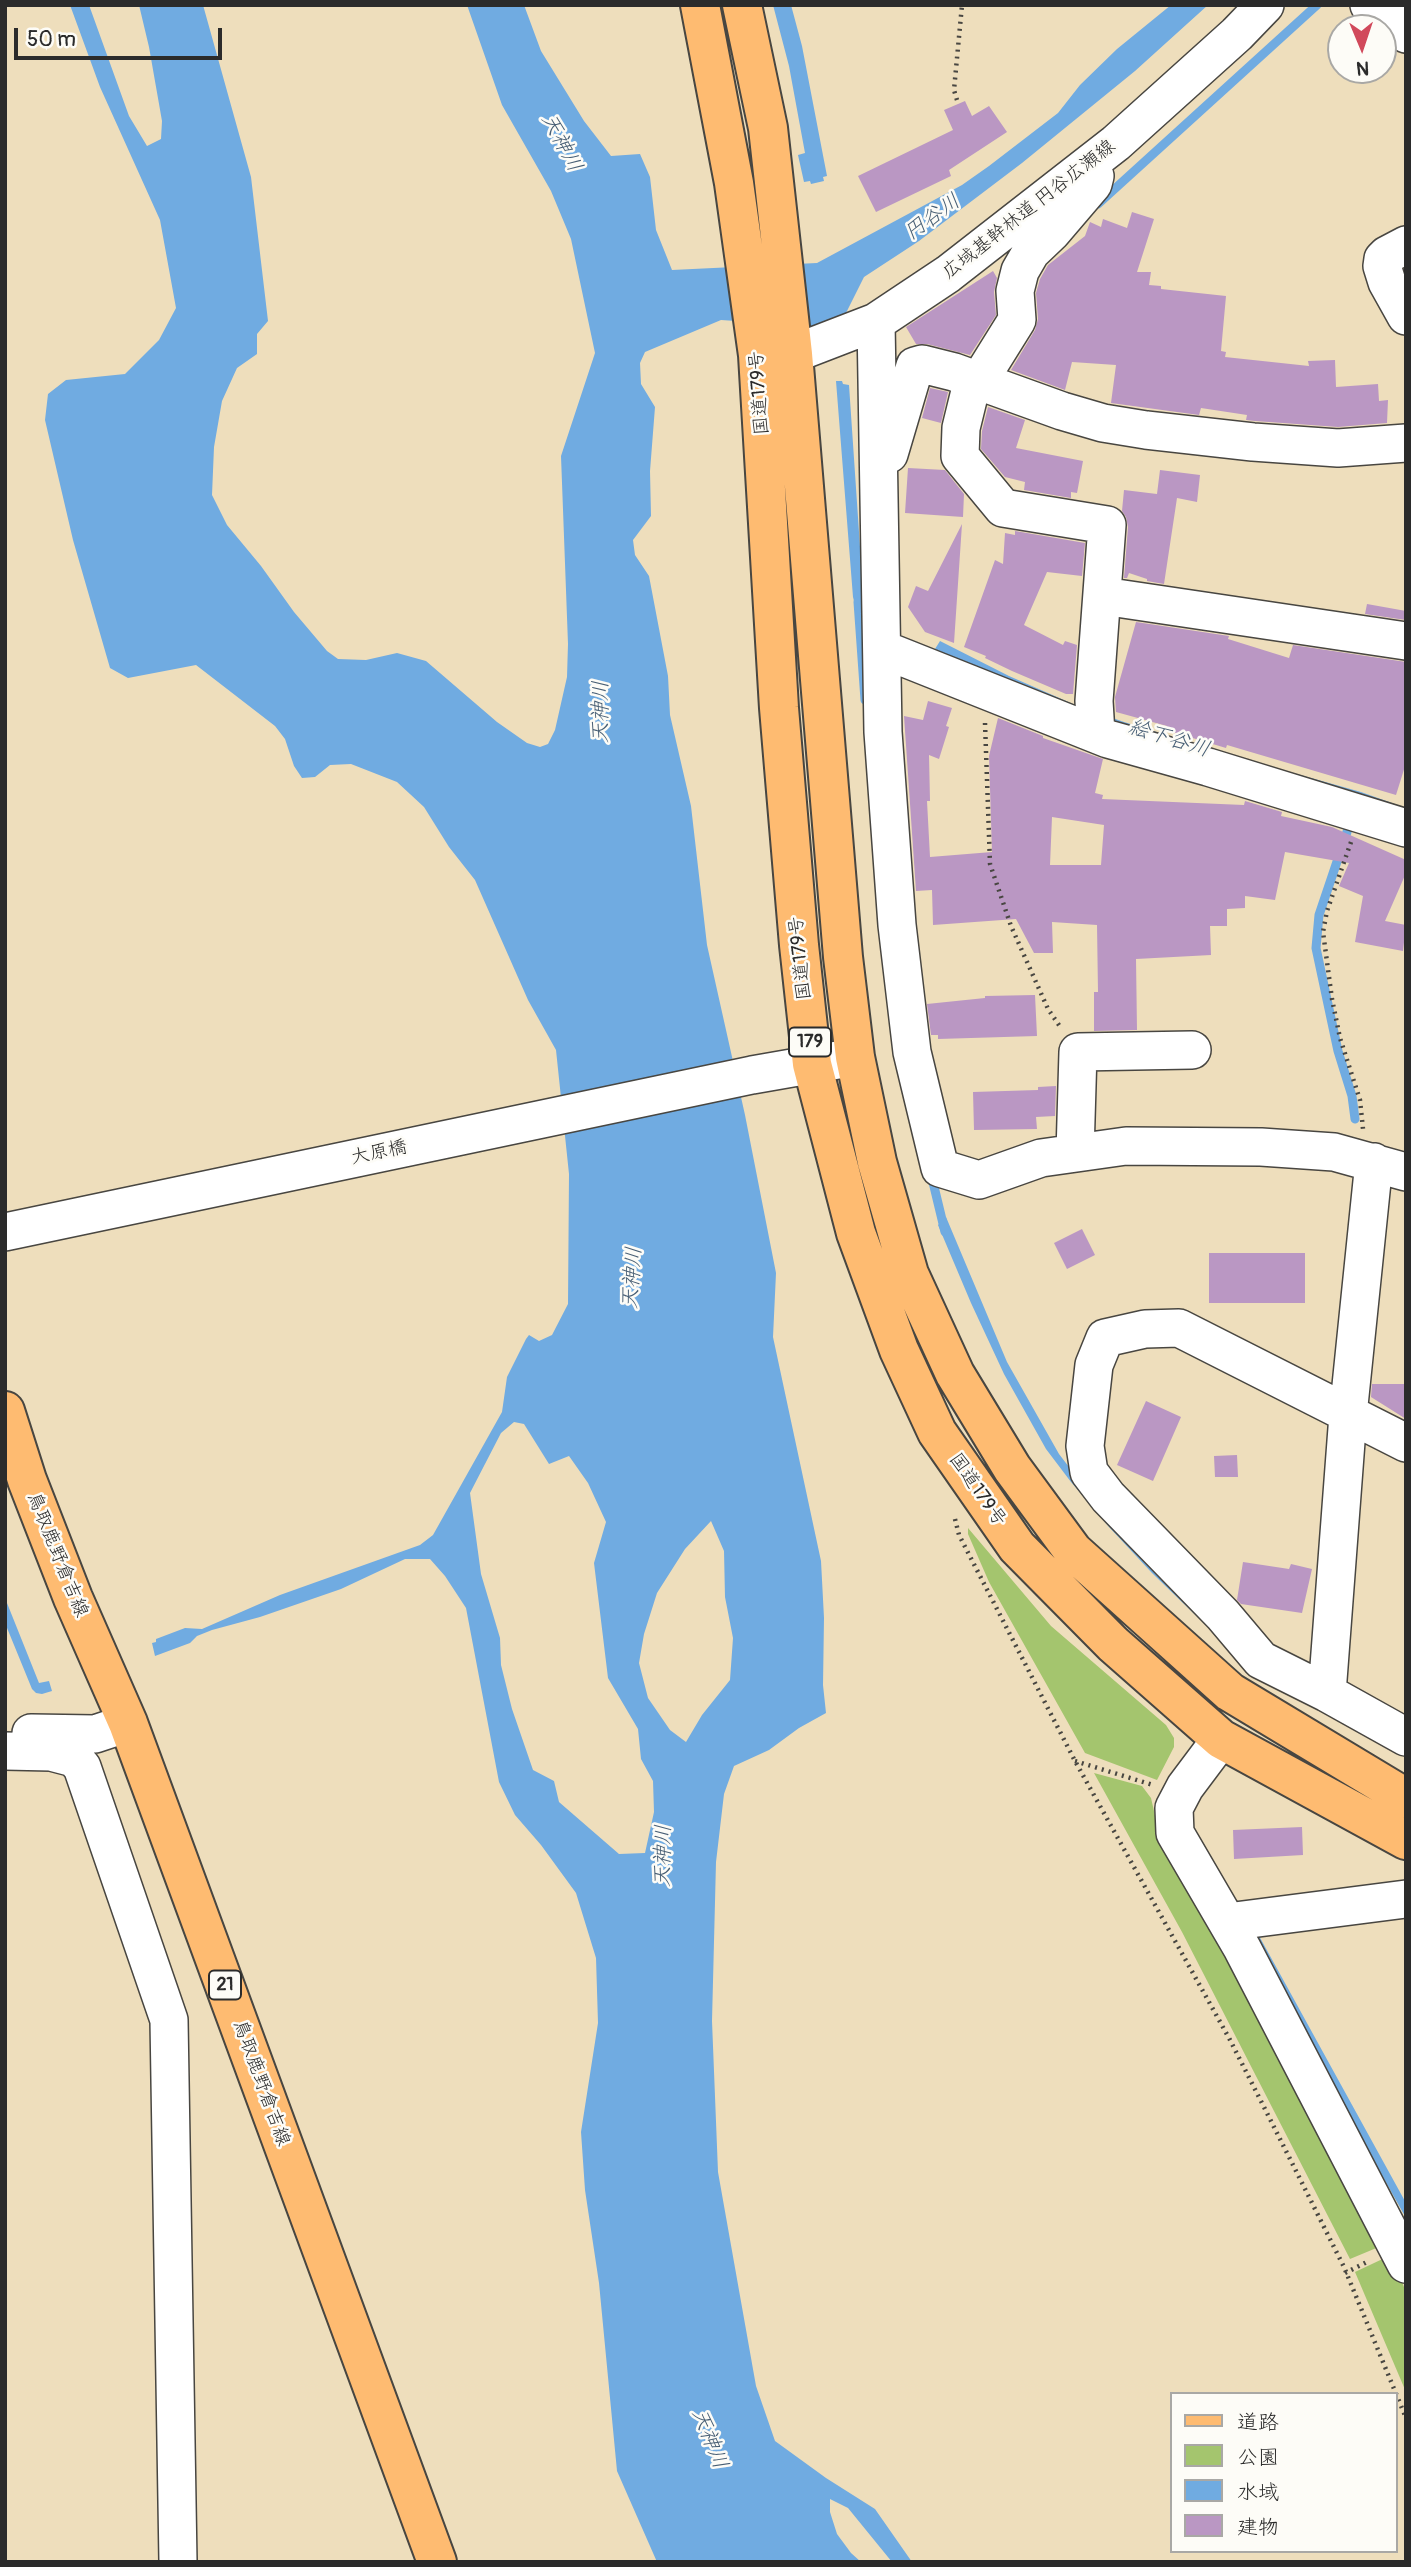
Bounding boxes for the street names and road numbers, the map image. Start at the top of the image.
street label: 広域基幹林道 円谷広瀬線 [938,135,1120,285]
street label: 国道179号 [746,350,774,436]
street label: 国道179号 [785,915,817,1001]
road number: 179 [789,1028,831,1056]
street label: 大原橋 [349,1136,409,1170]
street label: 国道179号 [943,1449,1011,1531]
street label: 鳥取鹿野倉吉線 [22,1489,92,1621]
road number: 21 [209,1970,241,1999]
street label: 鳥取鹿野倉吉線 [228,2017,294,2149]

